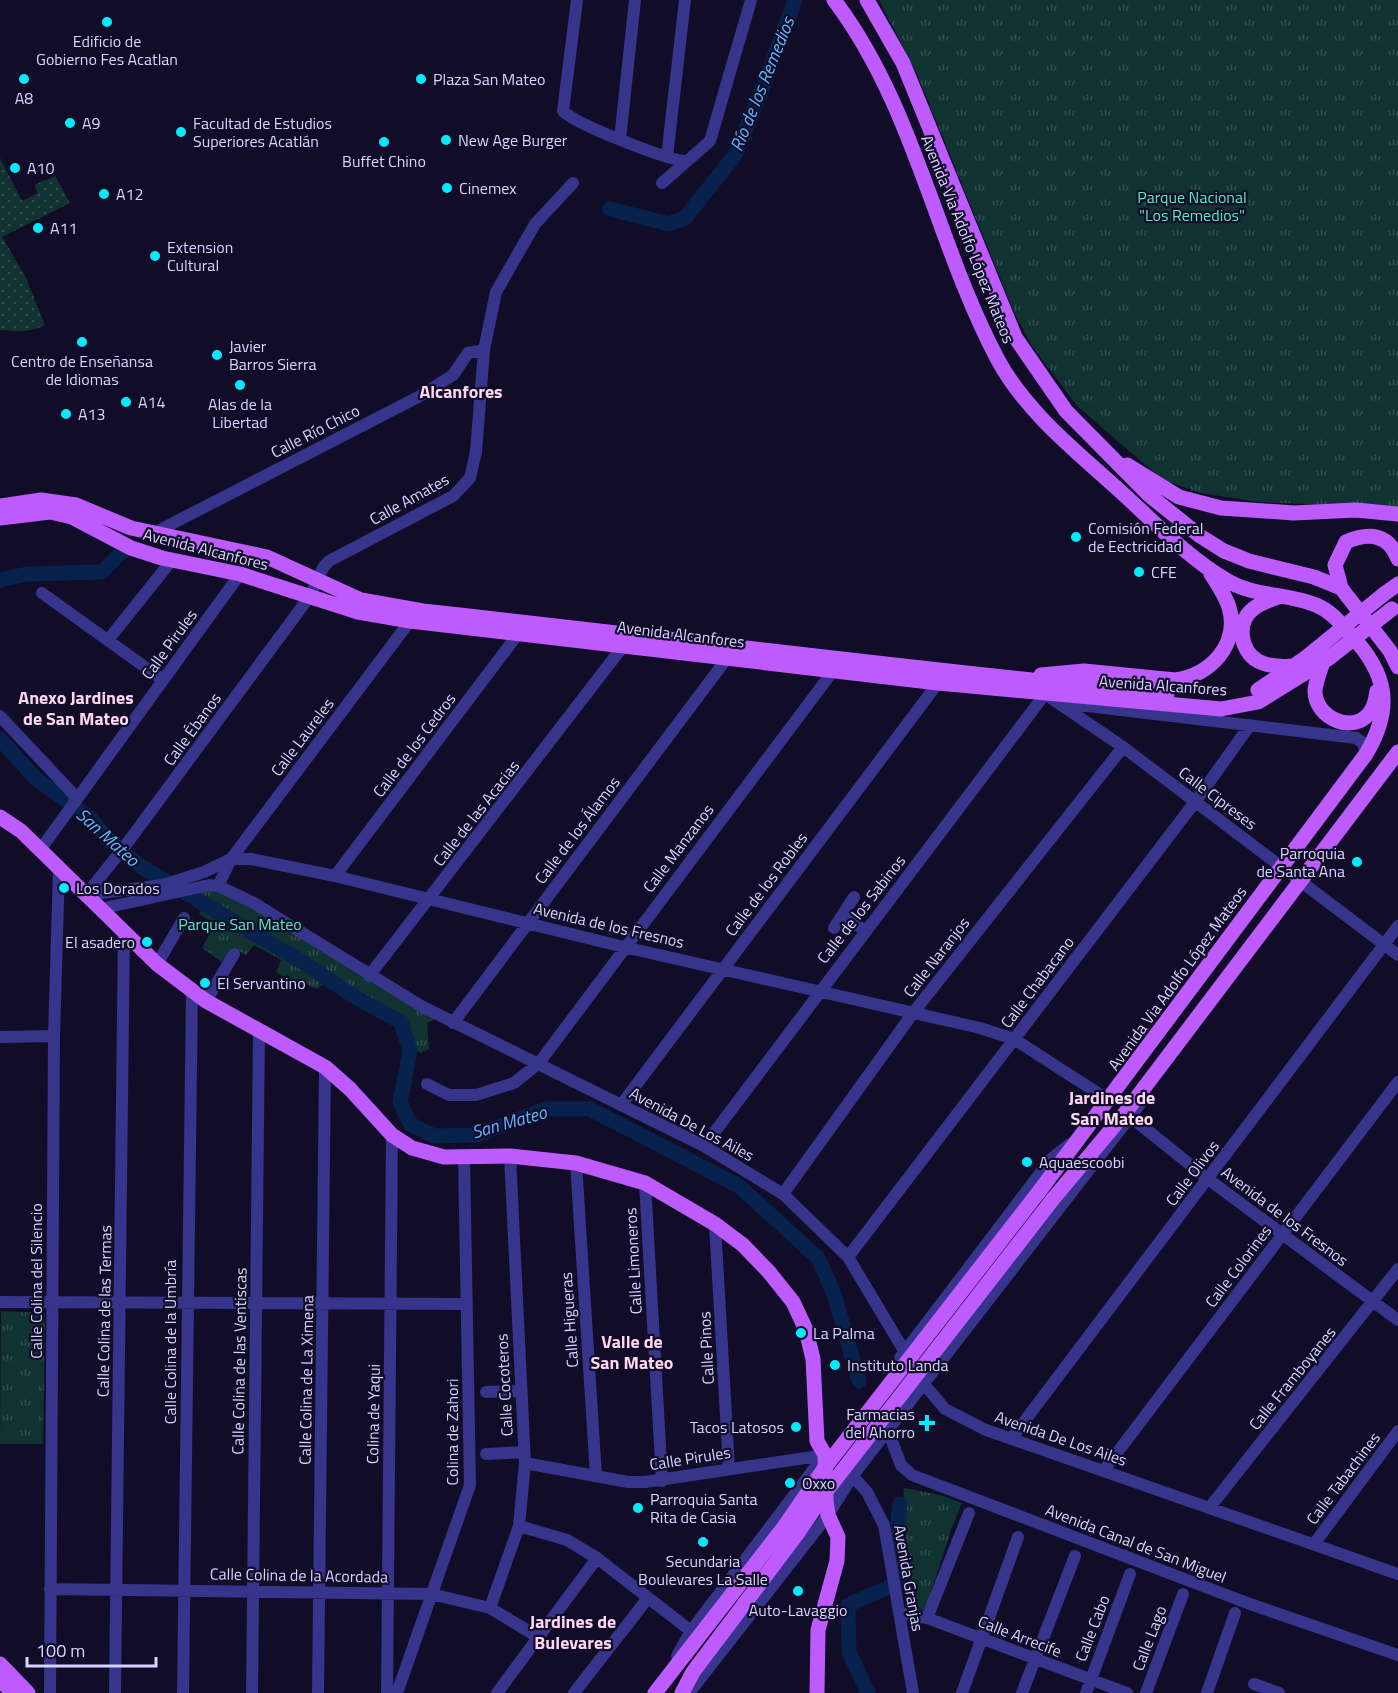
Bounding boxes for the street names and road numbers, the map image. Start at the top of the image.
street label: Avenida Via Adolfo López Mateos [915,131,1021,347]
street label: Calle Río Chico [266,398,364,464]
street label: Calle Amates [365,467,453,531]
street label: Avenida Alcanfores [141,522,271,576]
street label: Calle Pirules [135,604,203,684]
street label: Avenida Alcanfores [616,614,746,654]
street label: Avenida Alcanfores [1098,669,1228,701]
street label: Calle Ébanos [157,687,227,771]
street label: Calle de los Cedros [367,688,461,802]
street label: Calle Laureles [265,693,339,781]
street label: Calle de las Acacias [427,755,525,871]
street label: Calle Cipreses [1174,760,1262,836]
street label: Calle de los Álamos [528,771,626,889]
street label: Calle Manzanos [637,799,719,897]
street label: Calle de los Robles [719,827,813,941]
street label: Calle de los Sabinos [811,850,911,968]
street label: Avenida Via Adolfo López Mateos [1102,881,1252,1075]
street label: Avenida de los Fresnos [531,896,687,954]
street label: Calle Naranjos [897,912,975,1002]
street label: Calle Chabacano [994,931,1080,1033]
street label: Avenida De Los Ailes [625,1081,759,1167]
street label: Calle Olivos [1159,1135,1225,1211]
street label: Avenida de los Fresnos [1216,1160,1354,1272]
street label: Calle Colina del Silencio [24,1203,48,1359]
street label: Calle Limoneros [618,1207,648,1315]
street label: Calle Colorines [1199,1220,1277,1312]
street label: Calle Colina de las Termas [90,1225,118,1397]
street label: Calle Colina de la Umbría [158,1260,182,1424]
street label: Calle Colina de las Ventiscas [225,1267,253,1455]
street label: Calle Higueras [554,1271,584,1369]
street label: Calle Colina de La Ximena [293,1295,319,1465]
street label: Calle Pinos [692,1311,720,1385]
street label: Calle Framboyanes [1243,1321,1341,1435]
street label: Calle Cocoteros [489,1333,519,1437]
street label: Colina de Yaqui [360,1364,386,1464]
street label: Colina de Zahori [440,1378,464,1486]
street label: Avenida De Los Ailes [992,1404,1130,1472]
street label: Calle Tabachines [1300,1427,1386,1529]
street label: Calle Pirules [648,1440,732,1476]
street label: Avenida Canal de San Miguel [1042,1497,1230,1589]
street label: Avenida Granjas [888,1523,930,1633]
street label: Calle Colina de la Acordada [210,1561,388,1589]
street label: Calle Cabo [1068,1591,1116,1665]
street label: Calle Lago [1126,1602,1172,1674]
street label: Calle Arrecife [975,1609,1065,1663]

